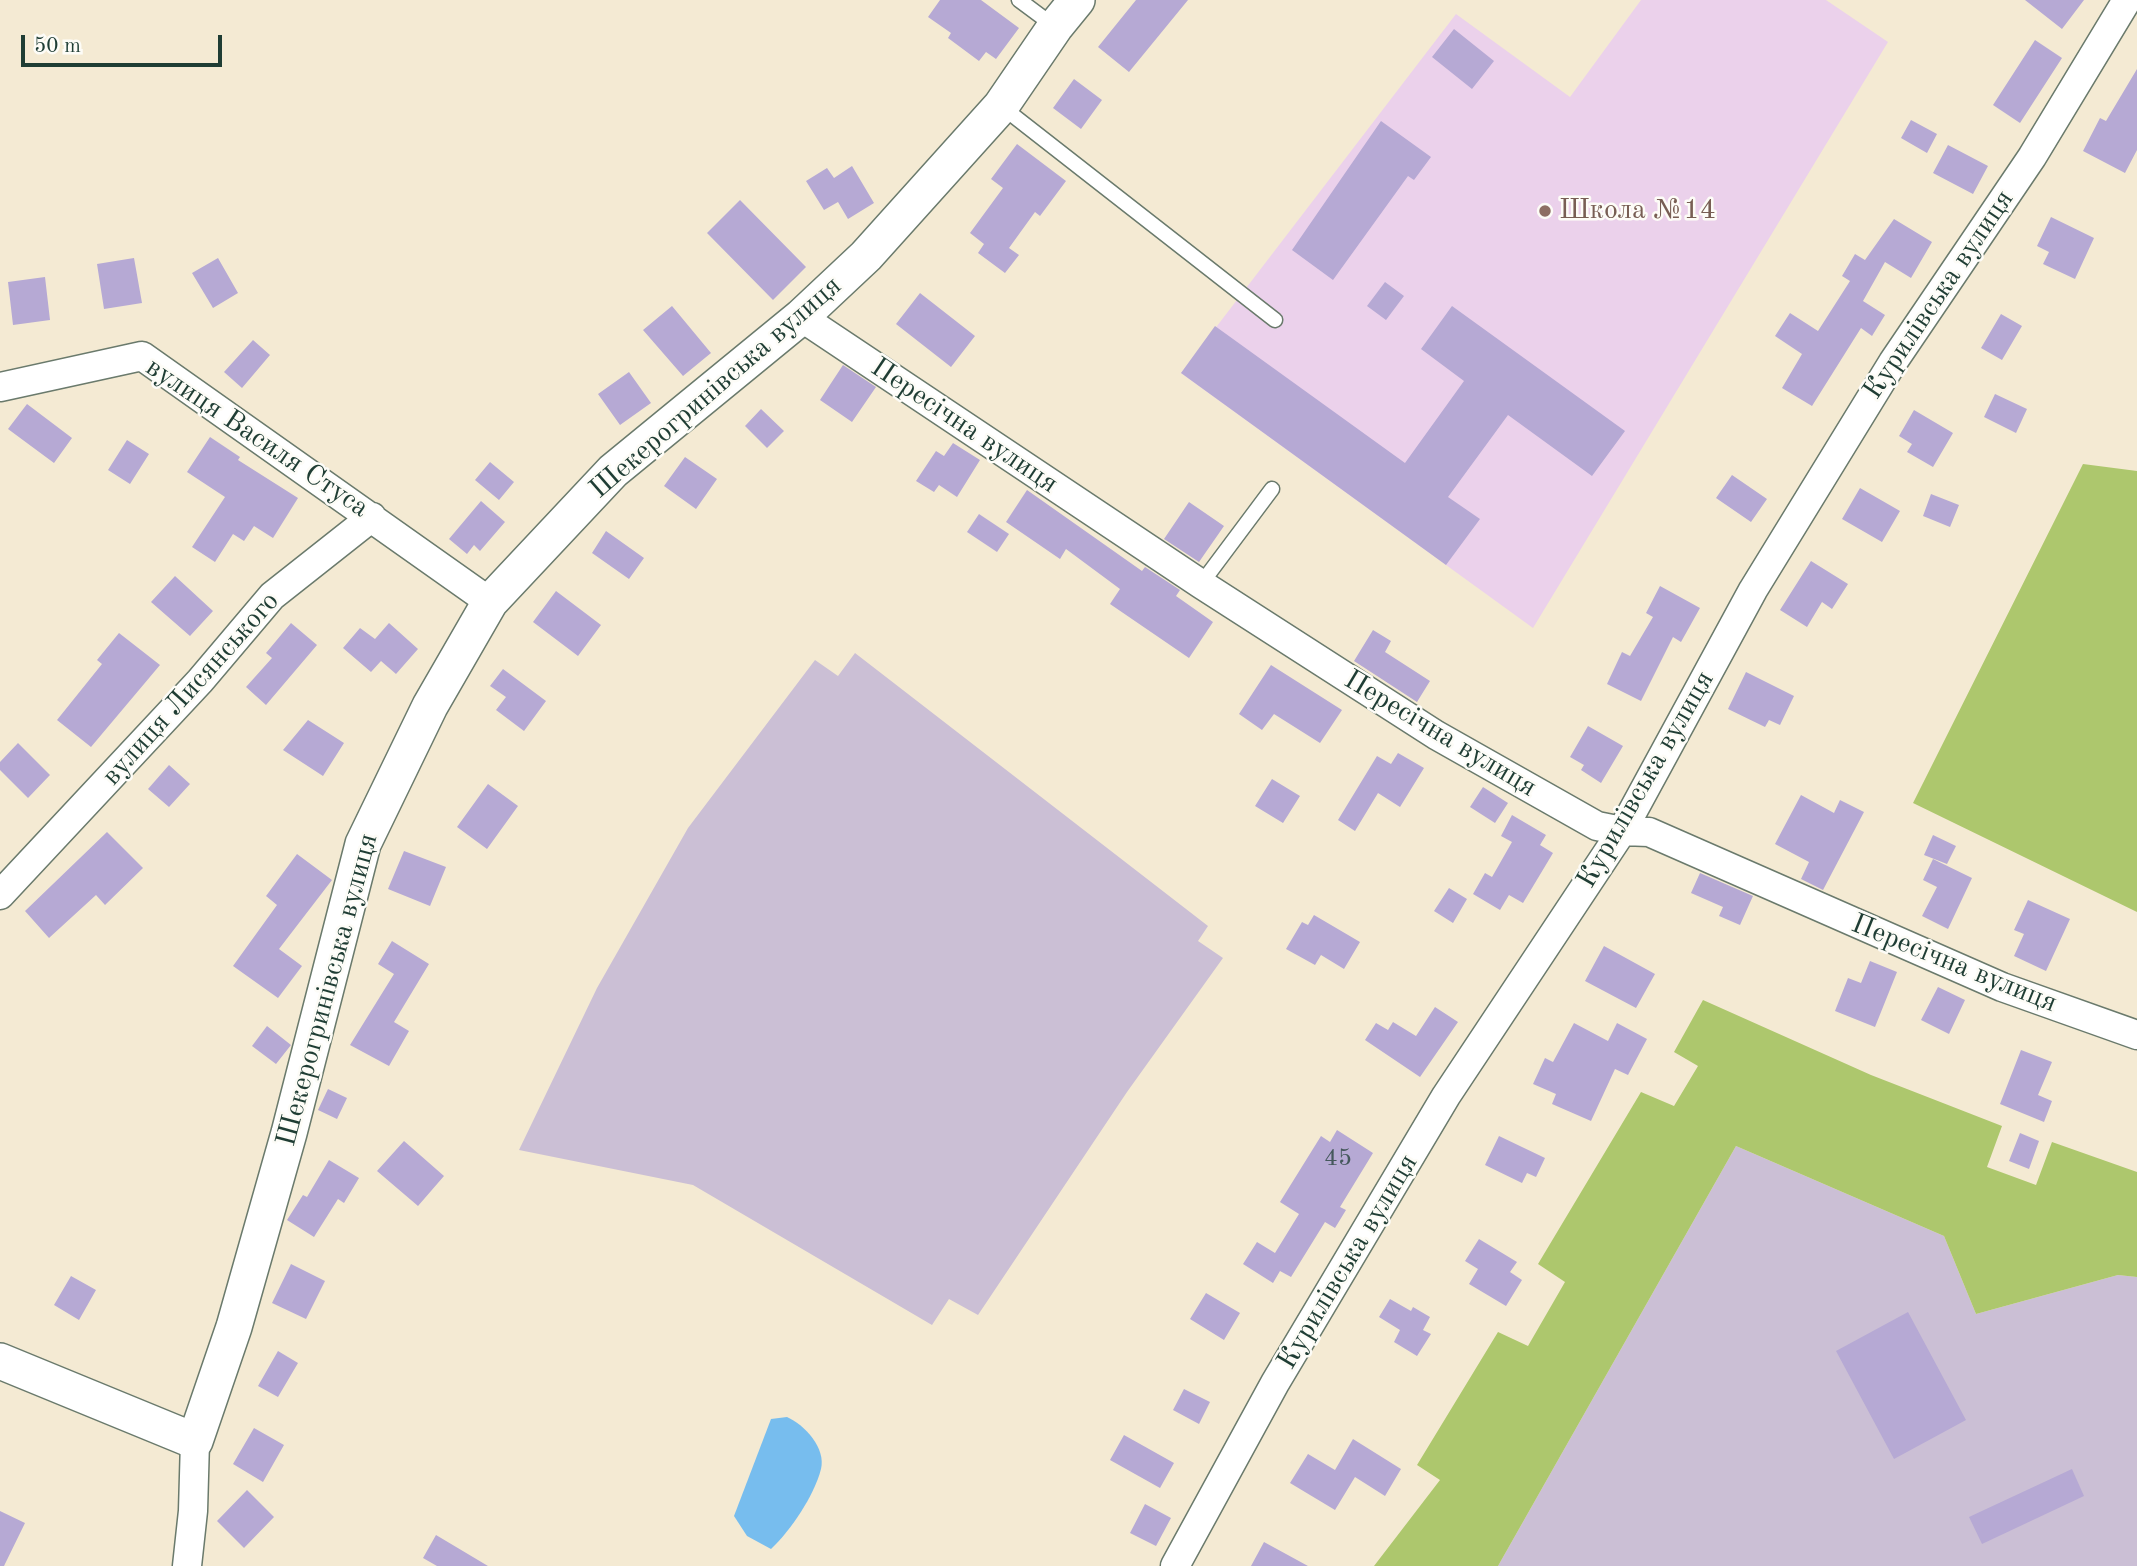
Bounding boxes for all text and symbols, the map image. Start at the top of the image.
scale bar [24,21,226,65]
text: 50 m [34,36,81,57]
street label: Курилівська вулиця [1857,184,2021,406]
place label: Школа №14 [1559,194,1716,228]
marker: Школа №14 [1537,203,1553,219]
street label: Шекерогринівська вулиця [583,270,849,506]
street label: вулиця Василя Стуса [139,351,375,525]
street label: Пересічна вулиця [864,351,1064,501]
street label: вулиця Лисянського [95,585,287,793]
street label: Пересічна вулиця [1338,663,1542,805]
street label: Курилівська вулиця [1570,665,1722,895]
street label: Шекерогринівська вулиця [270,830,386,1150]
street label: Пересічна вулиця [1846,907,2062,1021]
house number: 45 [1324,1145,1352,1173]
street label: Курилівська вулиця [1270,1148,1426,1376]

